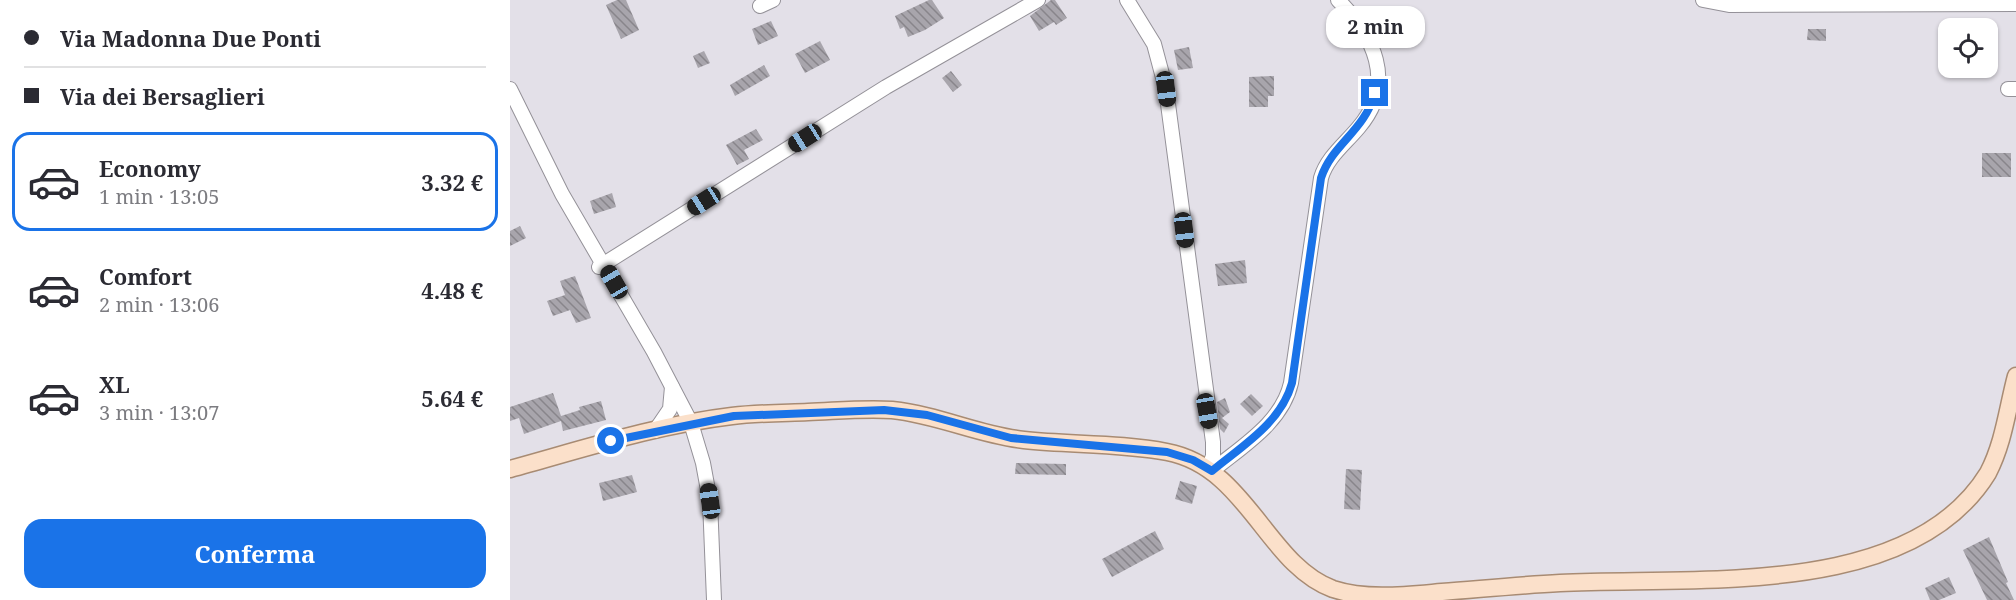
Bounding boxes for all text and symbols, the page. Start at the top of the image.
callout: 2 min [1326,6,1424,48]
text: 2 min [1347,13,1404,40]
map controls [1938,18,1998,78]
button: locate [1938,18,1998,78]
text: Via Madonna Due Ponti [60,23,321,53]
car [1155,70,1177,108]
route end [1361,79,1388,106]
text: Via dei Bersaglieri [60,81,265,111]
car [785,121,825,155]
text: Economy [99,153,201,183]
icon: car [27,155,81,209]
text: 3.32 € [421,167,483,197]
text: 1 min · 13:05 [99,183,219,210]
car [684,184,724,218]
car [1173,211,1195,249]
text: Comfort [99,261,192,291]
car [597,262,631,302]
icon: car [27,263,81,317]
text: 4.48 € [421,275,483,305]
text: 2 min · 13:06 [99,291,219,318]
text: XL [99,369,130,399]
icon: car [27,371,81,425]
text: 5.64 € [421,383,483,413]
car [1195,392,1219,430]
text: 3 min · 13:07 [99,399,219,426]
route start [597,427,624,454]
car [699,482,721,520]
button: Conferma [24,519,486,588]

